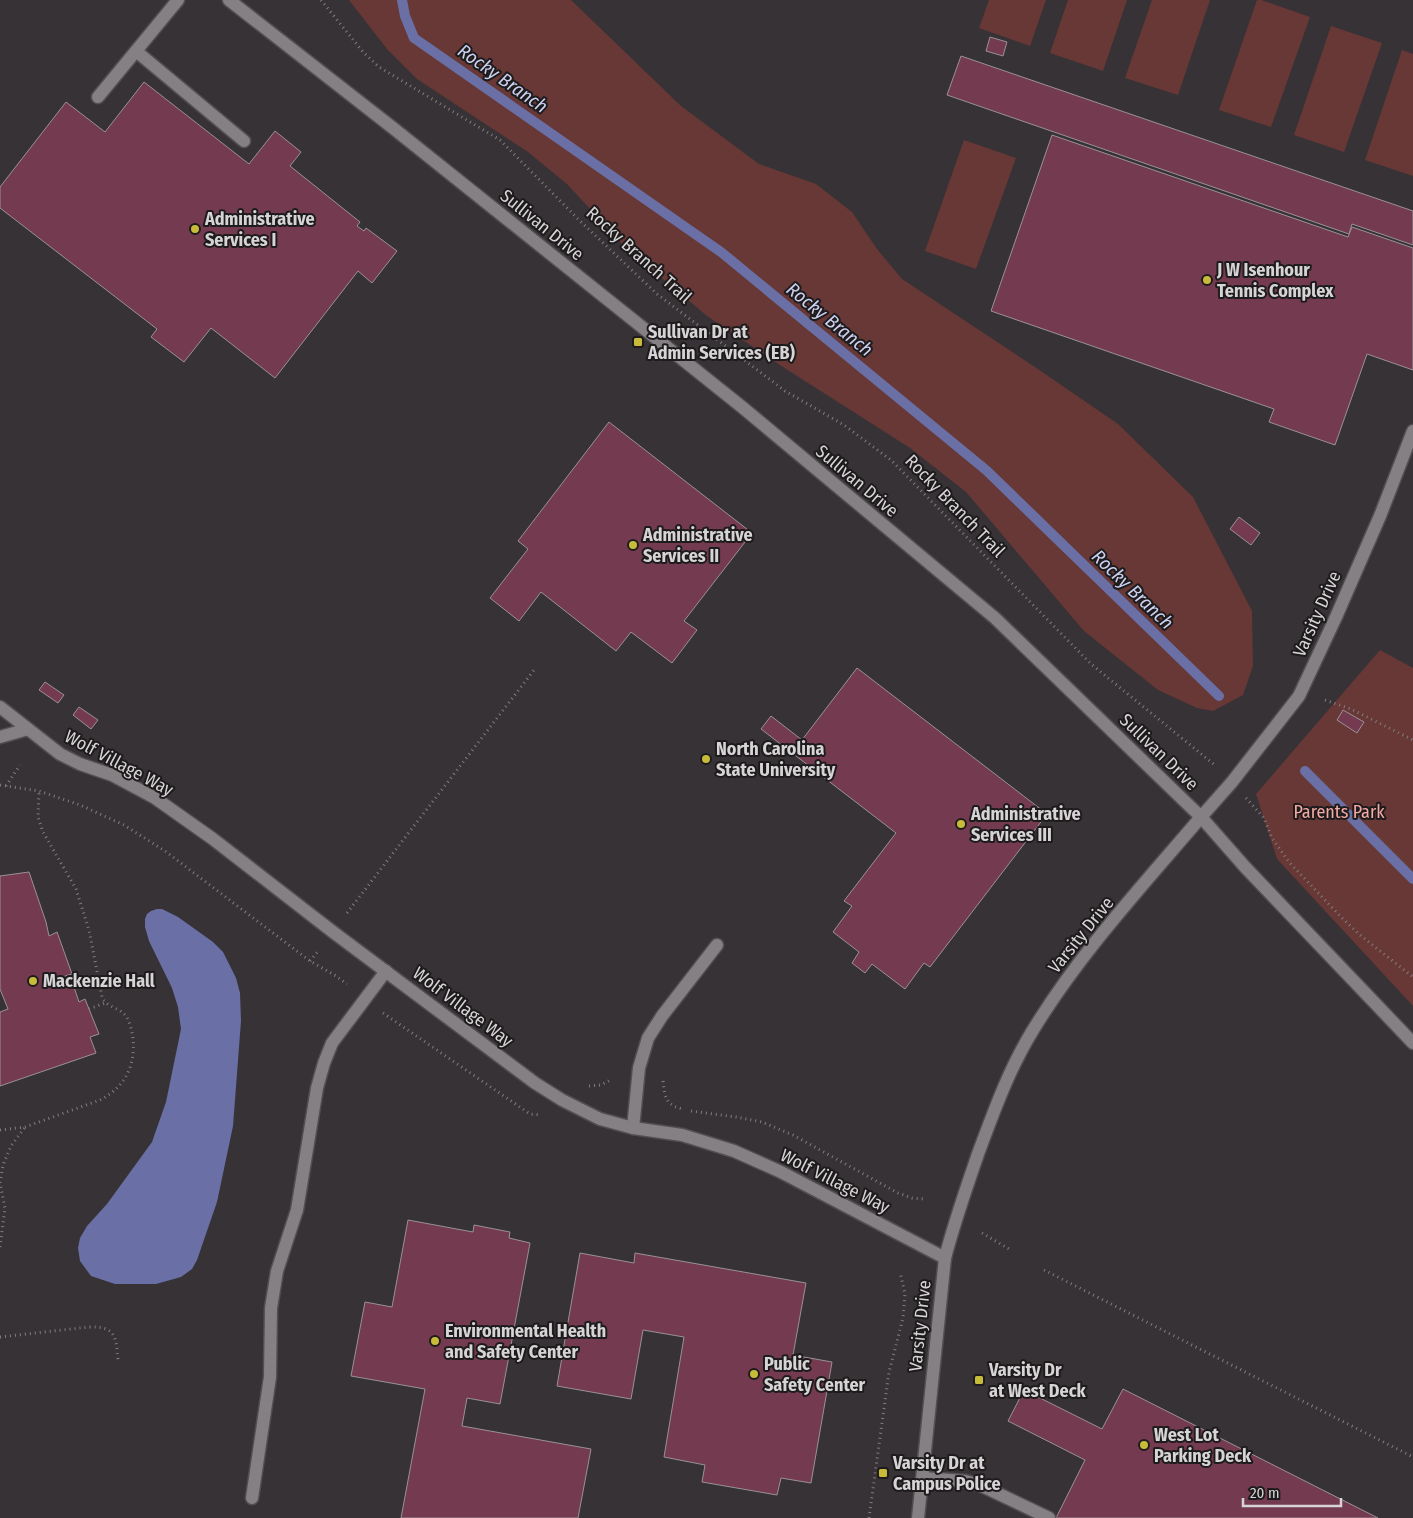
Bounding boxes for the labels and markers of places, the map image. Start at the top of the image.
place label: Administrative Services I [204,208,315,251]
marker: Administrative Services I [189,223,201,235]
place label: J W Isenhour Tennis Complex [1216,259,1334,302]
marker: J W Isenhour Tennis Complex [1201,274,1213,286]
place label: Sullivan Dr at Admin Services (EB) [647,321,796,364]
marker: Sullivan Dr at Admin Services (EB) [632,336,644,348]
place label: Administrative Services II [642,524,753,567]
marker: Administrative Services II [627,539,639,551]
place label: North Carolina State University [716,738,836,781]
marker: North Carolina State University [700,753,712,765]
place label: Administrative Services III [970,803,1081,846]
marker: Administrative Services III [955,818,967,830]
place label: Mackenzie Hall [43,970,155,992]
marker: Mackenzie Hall [27,975,39,987]
place label: Environmental Health and Safety Center [445,1320,606,1363]
marker: Environmental Health and Safety Center [429,1335,441,1347]
place label: Public Safety Center [764,1353,866,1396]
place label: Varsity Dr at West Deck [988,1359,1087,1402]
marker: Public Safety Center [748,1368,760,1380]
marker: Varsity Dr at West Deck [973,1374,985,1386]
place label: West Lot Parking Deck [1154,1424,1252,1467]
marker: West Lot Parking Deck [1138,1439,1150,1451]
place label: Varsity Dr at Campus Police [892,1452,1001,1495]
marker: Varsity Dr at Campus Police [877,1467,889,1479]

